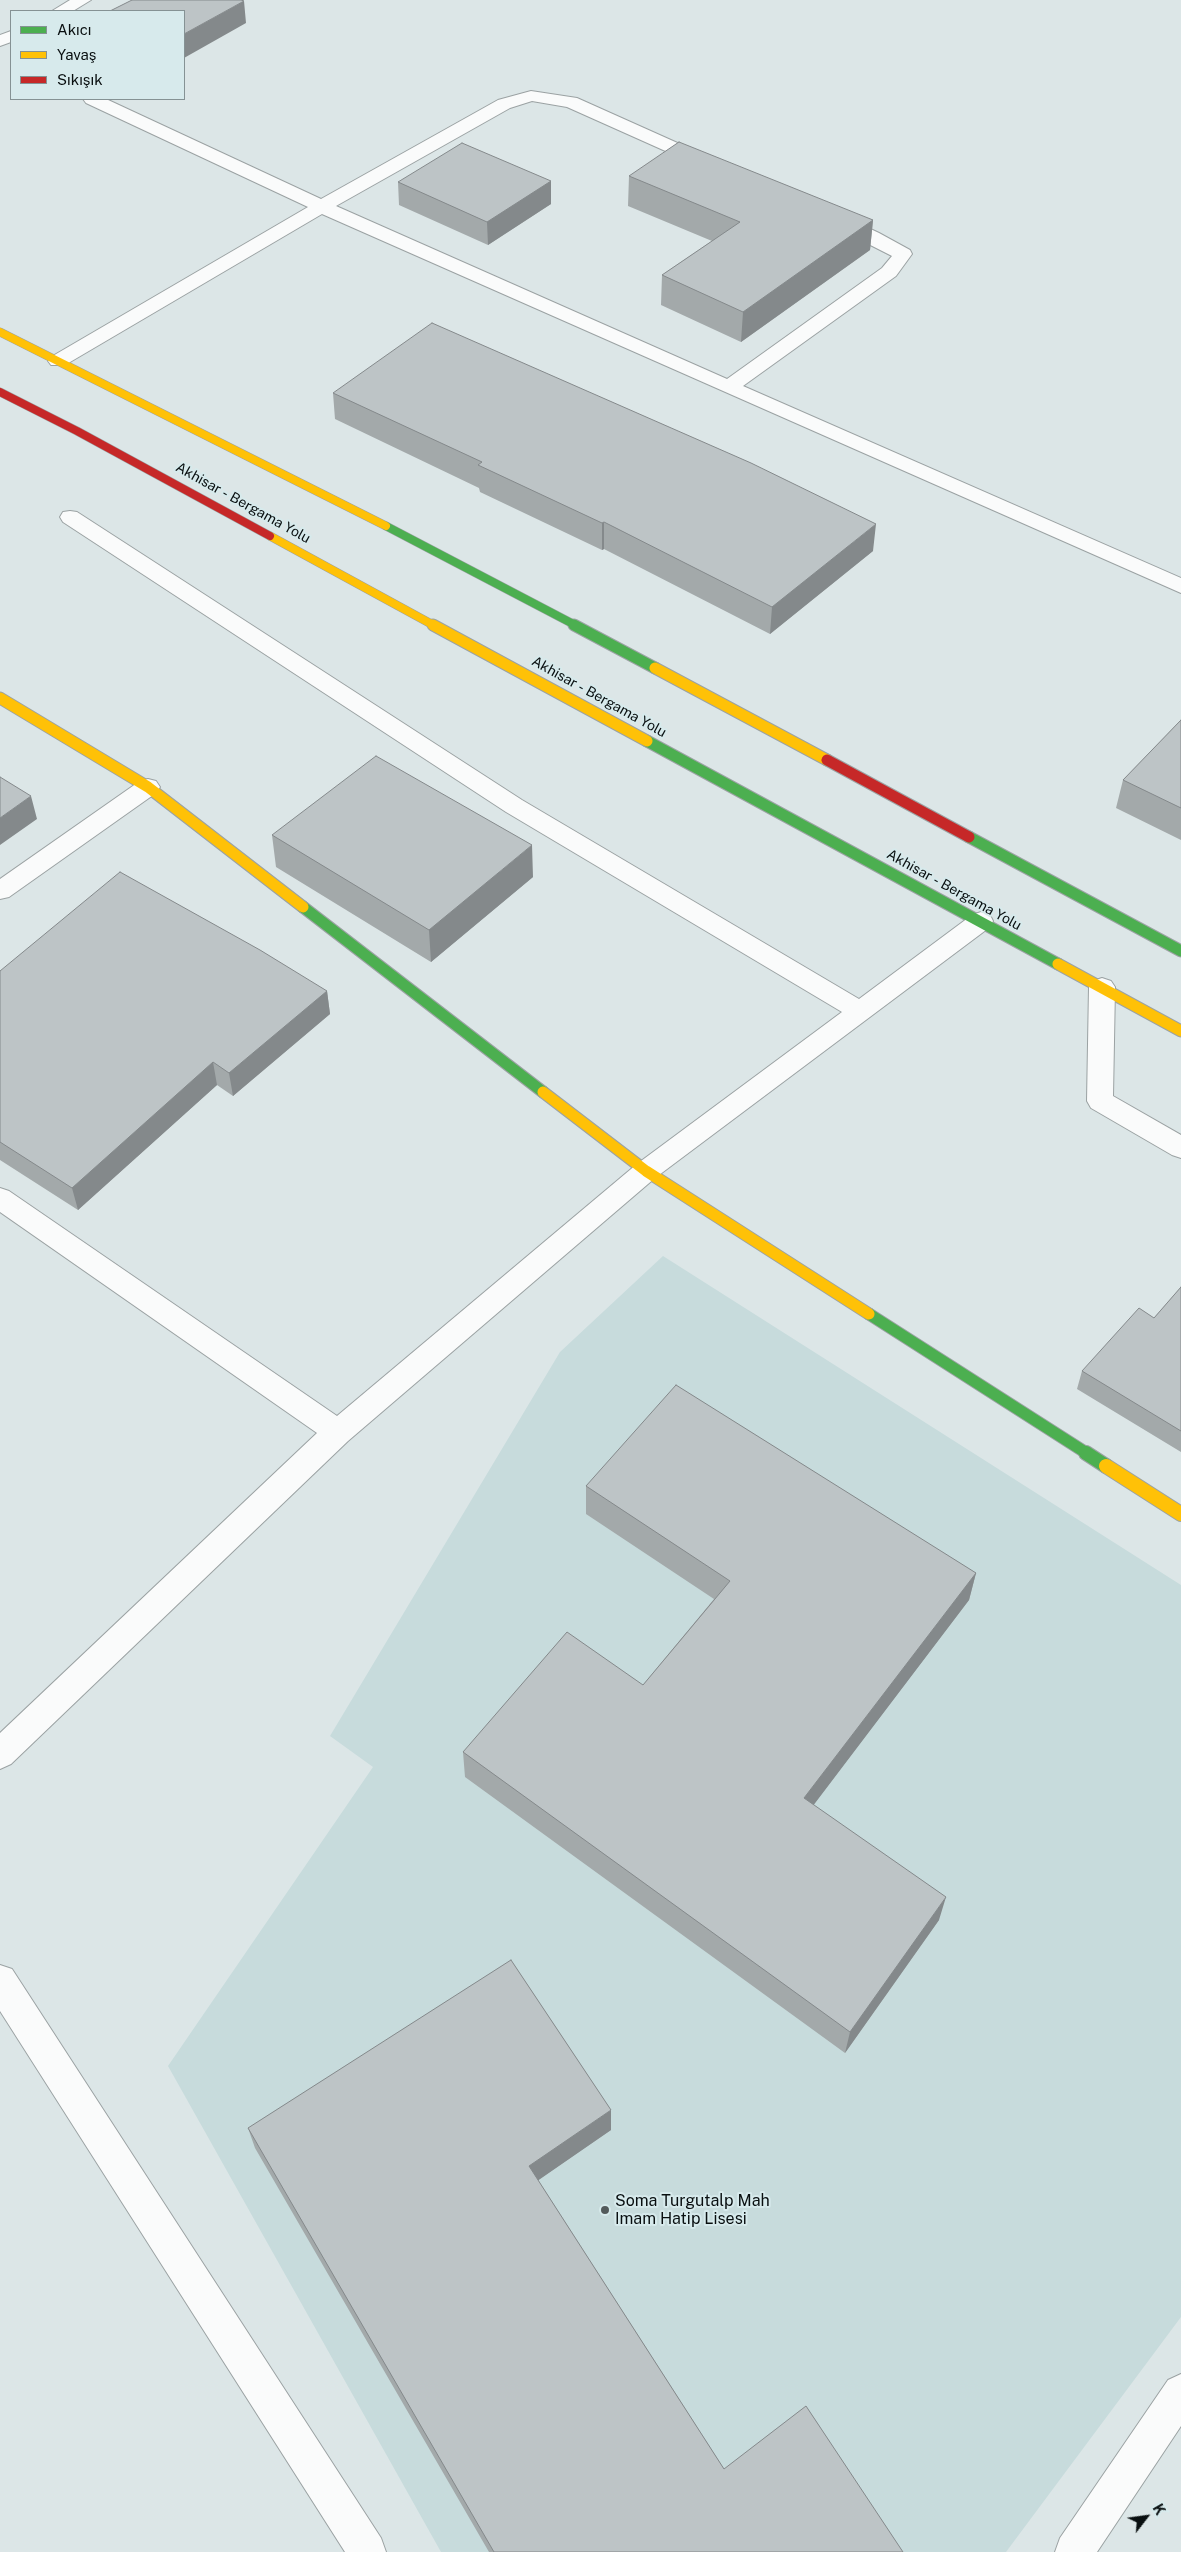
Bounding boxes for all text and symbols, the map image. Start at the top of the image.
legend [10,10,185,100]
text: Akıcı [57,21,91,38]
text: Yavaş [57,46,96,63]
text: Sıkışık [57,71,103,88]
street label: Akhisar - Bergama Yolu [173,459,313,547]
street label: Akhisar - Bergama Yolu [529,653,669,741]
street label: Akhisar - Bergama Yolu [884,846,1024,934]
place label: Soma Turgutalp Mah Imam Hatip Lisesi [615,2191,770,2229]
marker: Soma Turgutalp Mah Imam Hatip Lisesi [599,2204,611,2216]
north arrow [1121,2492,1171,2542]
text: K [1150,2501,1168,2518]

